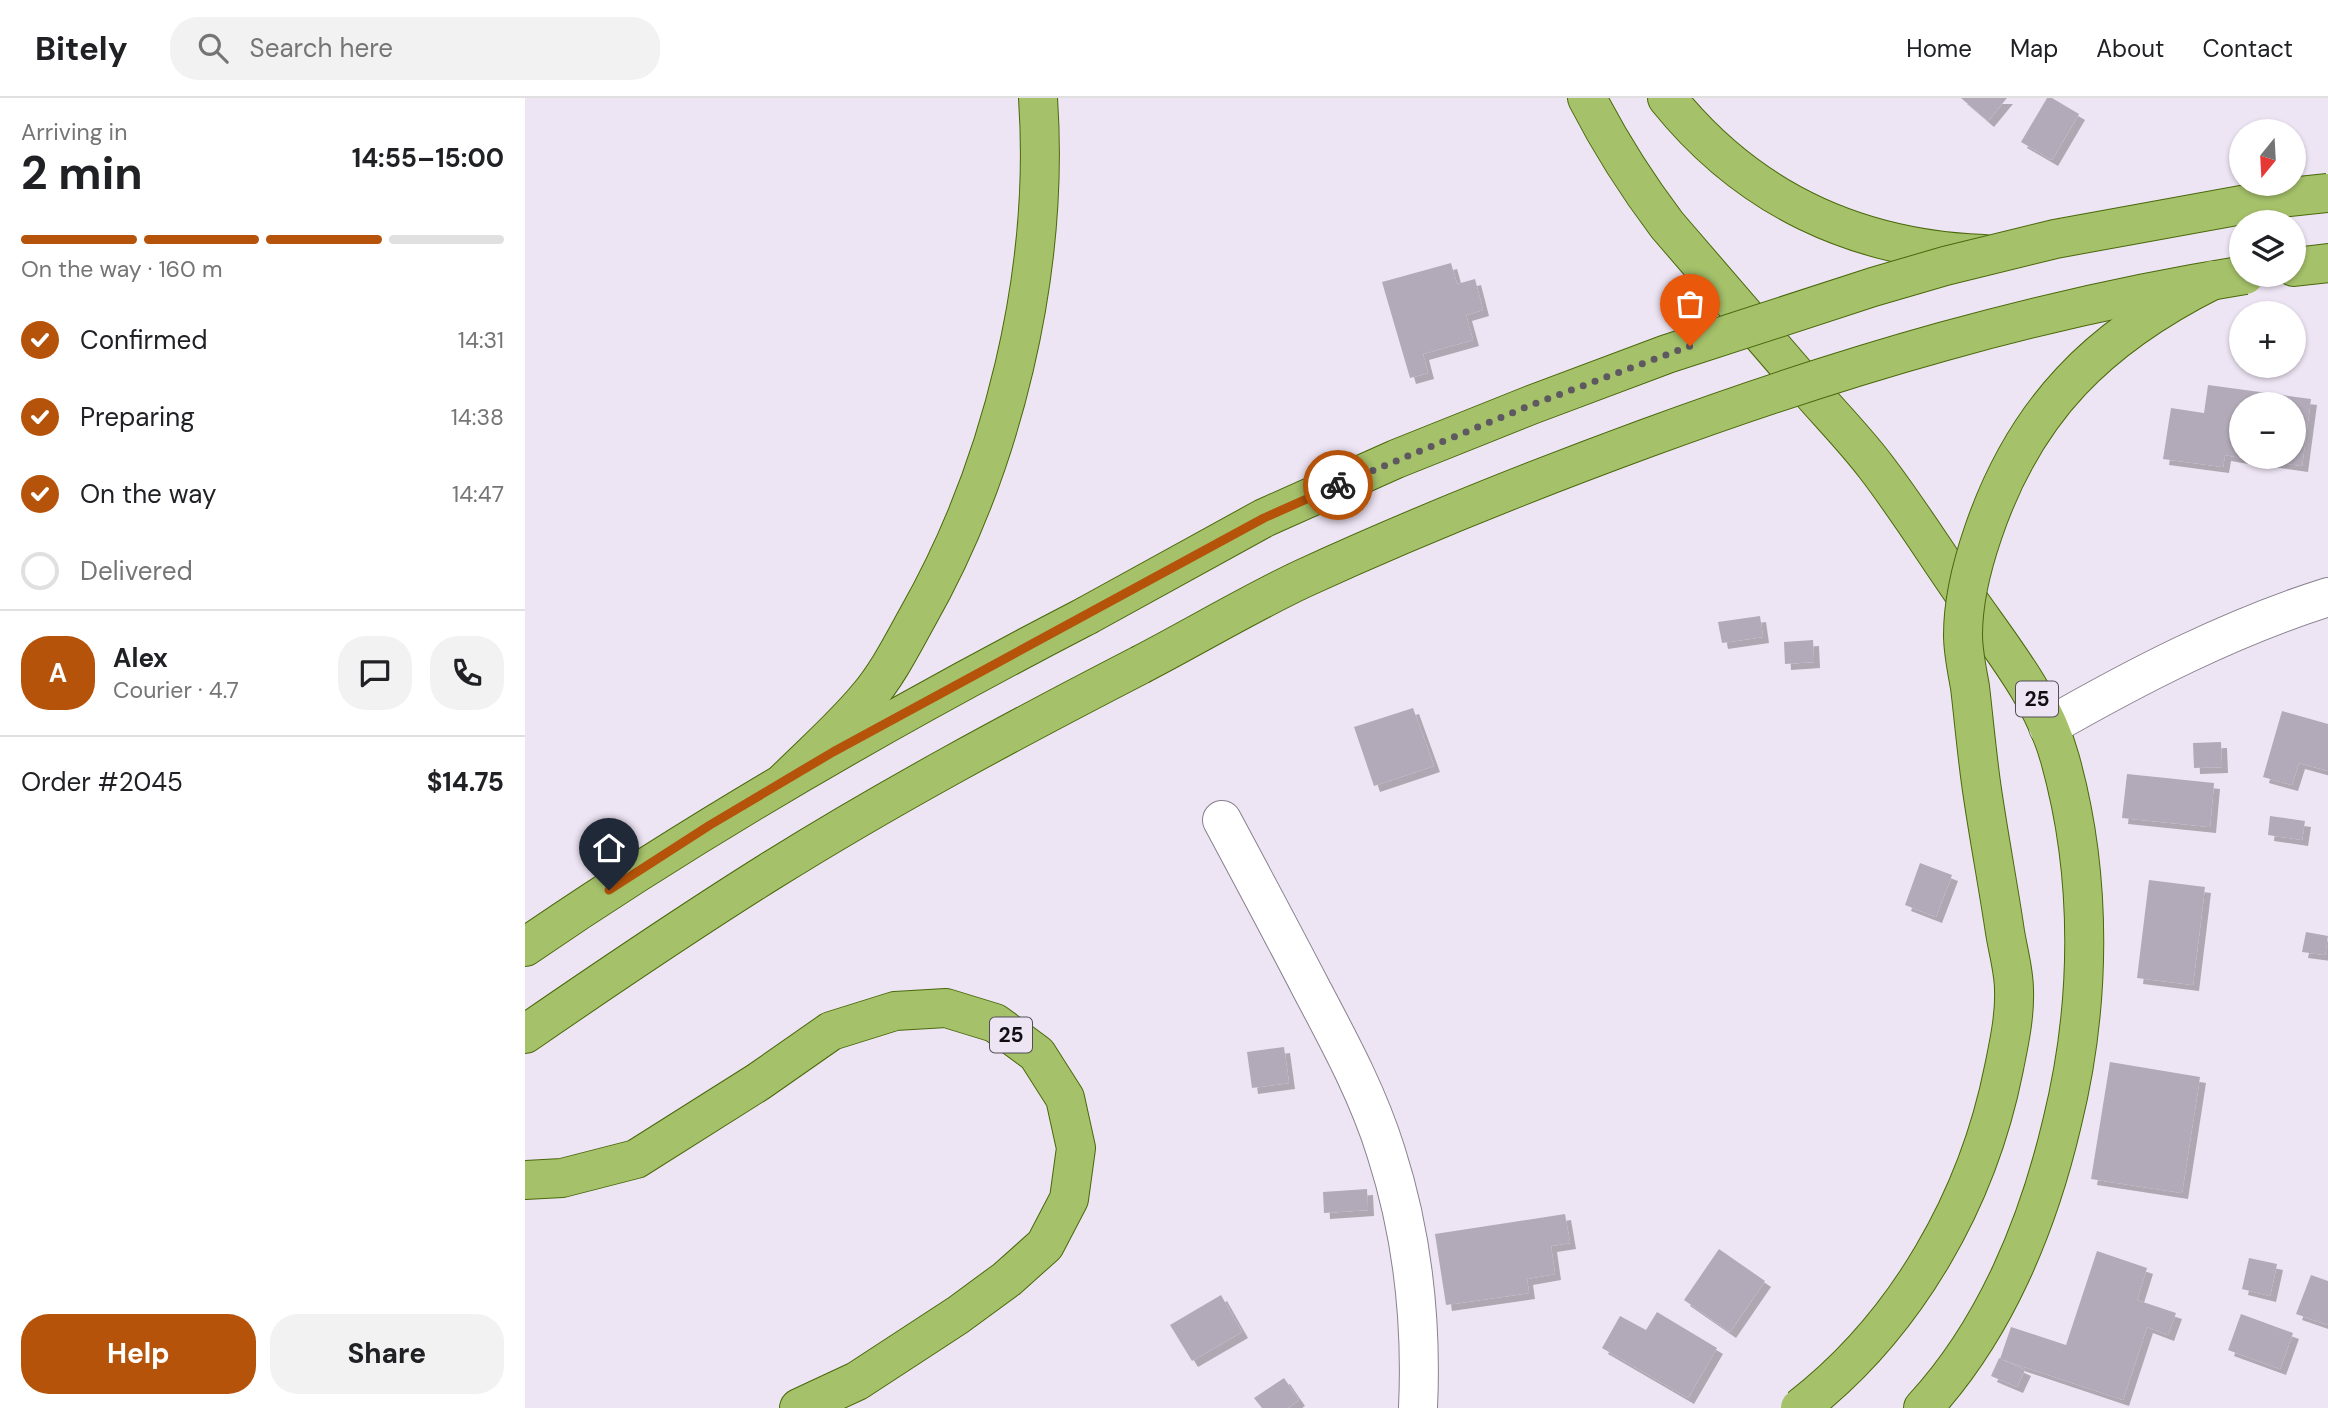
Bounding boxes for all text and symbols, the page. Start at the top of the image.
search box [170,17,660,80]
text: Bitely [35,27,128,70]
icon: search [194,29,232,67]
text: Search here [250,31,393,65]
text: Home [1906,33,1972,64]
text: Map [2010,33,2058,64]
text: About [2096,33,2165,64]
text: Contact [2203,33,2293,64]
text: Arriving in [21,117,127,147]
north arrow [2229,119,2307,196]
map controls [2229,119,2306,469]
text: 14:55–15:00 [352,141,504,175]
text: 2 min [21,143,143,203]
button: layers [2229,210,2306,287]
text: On the way · 160 m [21,254,222,284]
pin [1660,274,1720,346]
icon: bag [1671,285,1709,323]
button: + [2229,301,2306,378]
icon: check [21,321,59,359]
text: Confirmed [80,323,207,357]
text: 14:31 [458,325,504,355]
button: − [2229,392,2306,469]
icon: check [21,398,59,436]
text: Preparing [80,400,195,434]
text: 14:38 [451,402,504,432]
courier [1303,450,1373,520]
icon: bike [1319,466,1357,504]
icon: check [21,475,59,513]
text: On the way [80,477,216,511]
text: 14:47 [452,479,504,509]
text: Delivered [80,554,193,588]
button: chat [338,636,412,710]
button: phone [430,636,504,710]
text: Alex [113,641,168,675]
text: A [49,656,67,690]
text: Courier · 4.7 [113,675,239,705]
road number: 25 [2016,682,2058,716]
text: Order #2045 [21,765,183,799]
text: $14.75 [427,765,504,799]
pin [579,818,639,890]
icon: home [590,829,628,867]
road number: 25 [990,1018,1032,1052]
button: Help [21,1314,256,1394]
button: Share [270,1314,504,1394]

